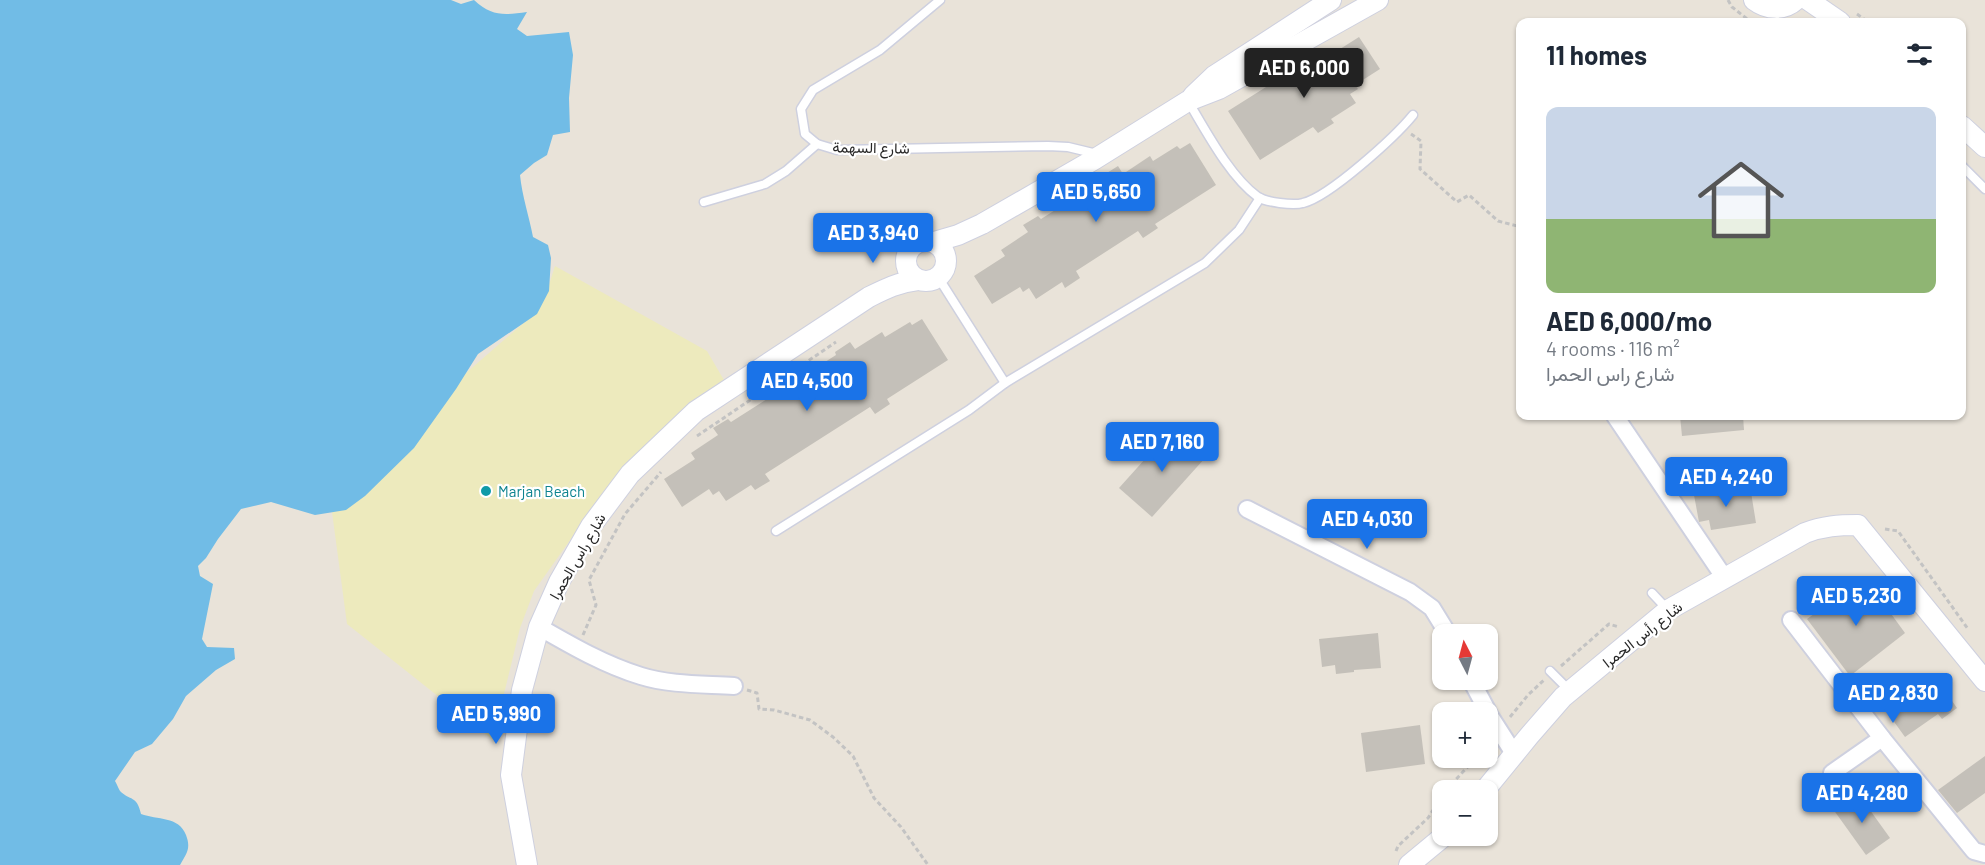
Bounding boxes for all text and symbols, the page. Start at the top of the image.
icon: filters [1903,38,1936,71]
text: 11 homes [1546,39,1647,70]
pin: AED 6,000 [1235,48,1373,99]
text: AED 6,000 [1258,55,1350,79]
street label: شارع السهمة [832,137,910,160]
icon: home [1687,146,1795,254]
pin: AED 5,650 [1027,172,1165,223]
text: AED 5,650 [1051,179,1141,203]
pin: AED 3,940 [804,213,942,264]
text: AED 3,940 [827,220,919,244]
text: AED 6,000/mo [1546,305,1712,336]
text: 4 rooms · 116 m² [1546,336,1680,360]
pin: AED 4,500 [738,361,876,412]
text: شارع راس الحمرا [1546,361,1674,385]
text: AED 4,500 [761,368,853,392]
pin: AED 7,160 [1093,422,1231,473]
text: AED 7,160 [1120,429,1204,453]
pin: AED 4,240 [1657,457,1795,508]
text: AED 4,240 [1679,464,1773,488]
place label: Marjan Beach [498,482,585,500]
marker: Marjan Beach [479,484,493,498]
pin: AED 4,030 [1298,499,1436,550]
text: AED 4,030 [1321,506,1413,530]
street label: شارع راس الحمرا [545,510,612,604]
pin: AED 5,230 [1787,576,1925,627]
text: AED 5,230 [1811,583,1901,607]
street label: شارع رأس الحمرا [1598,597,1687,673]
north arrow [1432,624,1498,690]
map controls [1432,624,1498,846]
pin: AED 2,830 [1824,673,1962,724]
text: AED 2,830 [1848,680,1938,704]
pin: AED 5,990 [427,694,565,745]
text: AED 5,990 [451,701,541,725]
button: + [1432,702,1498,768]
pin: AED 4,280 [1793,773,1931,824]
button: − [1432,780,1498,846]
text: AED 4,280 [1816,780,1908,804]

